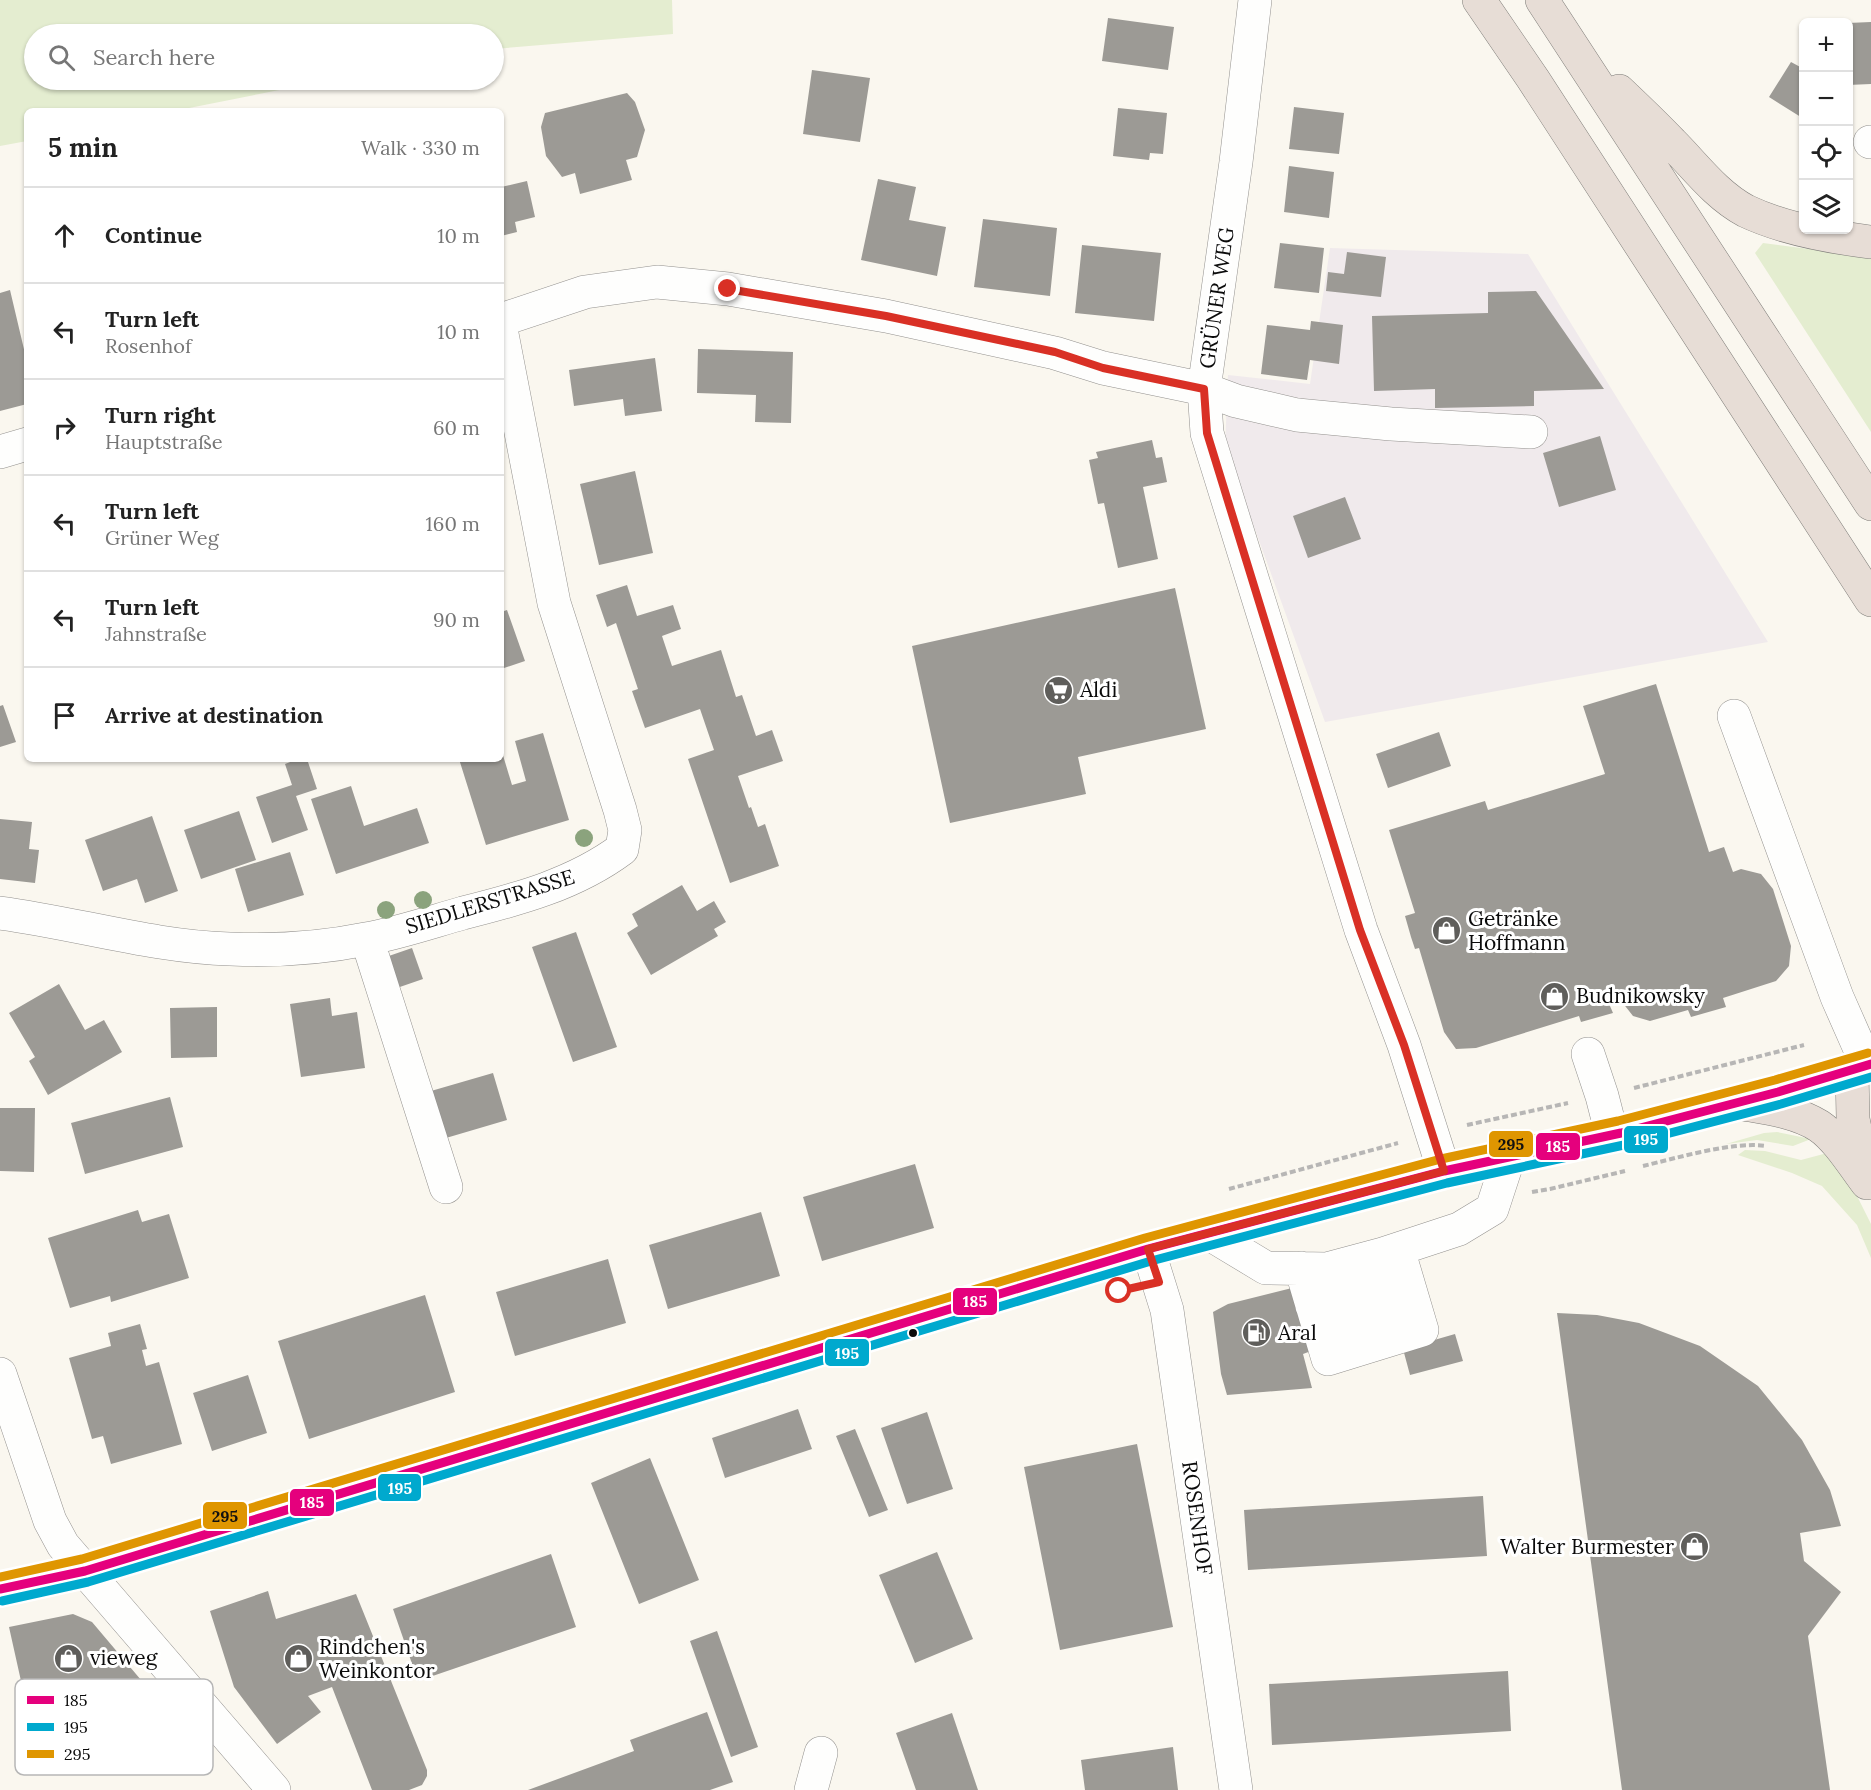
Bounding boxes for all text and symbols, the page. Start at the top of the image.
map controls [1799,18,1853,234]
button: + [1799,18,1853,72]
search box [24,24,504,90]
icon: search [45,41,78,74]
text: Search here [93,43,215,71]
button: − [1799,72,1853,126]
button: locate [1799,126,1853,180]
text: 5 min [48,131,118,164]
text: Walk · 330 m [361,135,480,160]
button: layers [1799,180,1853,234]
icon: ahead [48,219,81,252]
text: Continue [105,221,202,249]
text: 10 m [437,223,480,248]
street label: GRÜNER WEG [1193,225,1240,370]
route end [714,275,740,301]
text: Turn left [105,305,199,333]
icon: left [48,315,81,348]
text: 10 m [437,319,480,344]
text: Rosenhof [105,333,192,358]
text: Turn right [105,401,216,429]
icon: right [48,411,81,444]
text: 60 m [433,415,480,440]
text: Hauptstraße [105,429,223,454]
text: Turn left [105,497,199,525]
icon: left [48,507,81,540]
text: 160 m [426,511,480,536]
text: Grüner Weg [105,525,219,550]
text: Turn left [105,593,199,621]
icon: left [48,603,81,636]
text: 90 m [433,607,480,632]
text: Jahnstraße [105,621,207,646]
supermarket icon: Aldi [1043,674,1075,706]
place label: Aldi [1079,676,1117,703]
icon: arrive [48,699,81,732]
text: Arrive at destination [105,701,323,729]
street label: SIEDLERSTRASSE [402,863,578,940]
place label: Getränke Hoffmann [1468,905,1566,956]
shop icon: Getränke Hoffmann [1431,915,1463,947]
shop icon: Budnikowsky [1539,980,1571,1012]
place label: Budnikowsky [1576,982,1705,1009]
line badge: 195 [1623,1125,1669,1154]
text: 195 [1634,1129,1659,1149]
line badge: 295 [1488,1130,1534,1158]
line badge: 185 [1535,1132,1581,1161]
text: 295 [1498,1134,1525,1154]
text: 185 [1546,1136,1570,1156]
route start [1105,1277,1131,1303]
line badge: 185 [952,1287,998,1316]
text: 185 [963,1291,987,1311]
fuel station icon: Aral [1241,1317,1273,1349]
place label: Aral [1277,1319,1317,1346]
unlabelled marker [907,1327,919,1339]
line badge: 195 [824,1338,870,1367]
text: 195 [835,1343,860,1363]
street label: ROSENHOF [1176,1459,1219,1577]
line badge: 195 [377,1473,422,1502]
text: 195 [388,1478,413,1498]
line badge: 185 [289,1488,335,1517]
text: 185 [300,1492,324,1512]
line badge: 295 [202,1501,248,1530]
text: 295 [212,1506,239,1526]
shop icon: Walter Burmester [1679,1531,1711,1563]
place label: Walter Burmester [1500,1533,1674,1560]
place label: Rindchen's Weinkontor [319,1633,435,1684]
shop icon: vieweg [53,1642,85,1674]
shop icon: Rindchen's Weinkontor [282,1643,314,1675]
place label: vieweg [90,1644,158,1671]
legend [15,1679,213,1775]
text: 185 [64,1690,88,1710]
text: 195 [64,1717,88,1737]
text: 295 [64,1744,91,1764]

